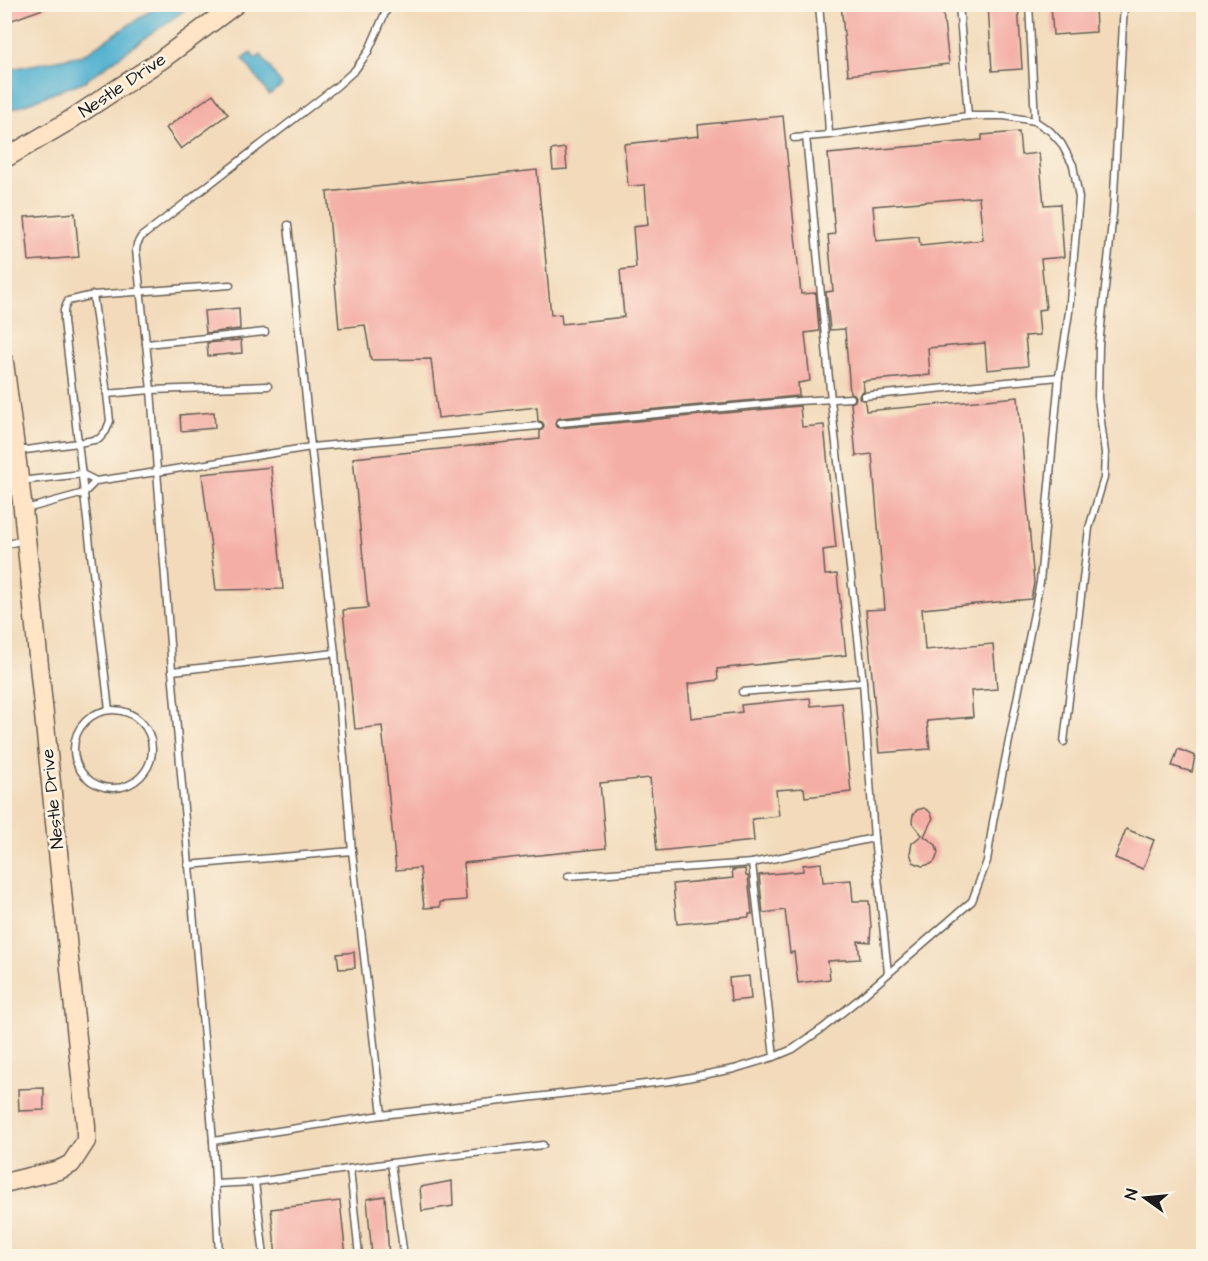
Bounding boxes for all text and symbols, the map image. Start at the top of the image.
street label: Nestle Drive [74,47,171,124]
street label: Nestle Drive [35,747,70,850]
north arrow [1115,1168,1175,1228]
text: N [1120,1187,1143,1202]

